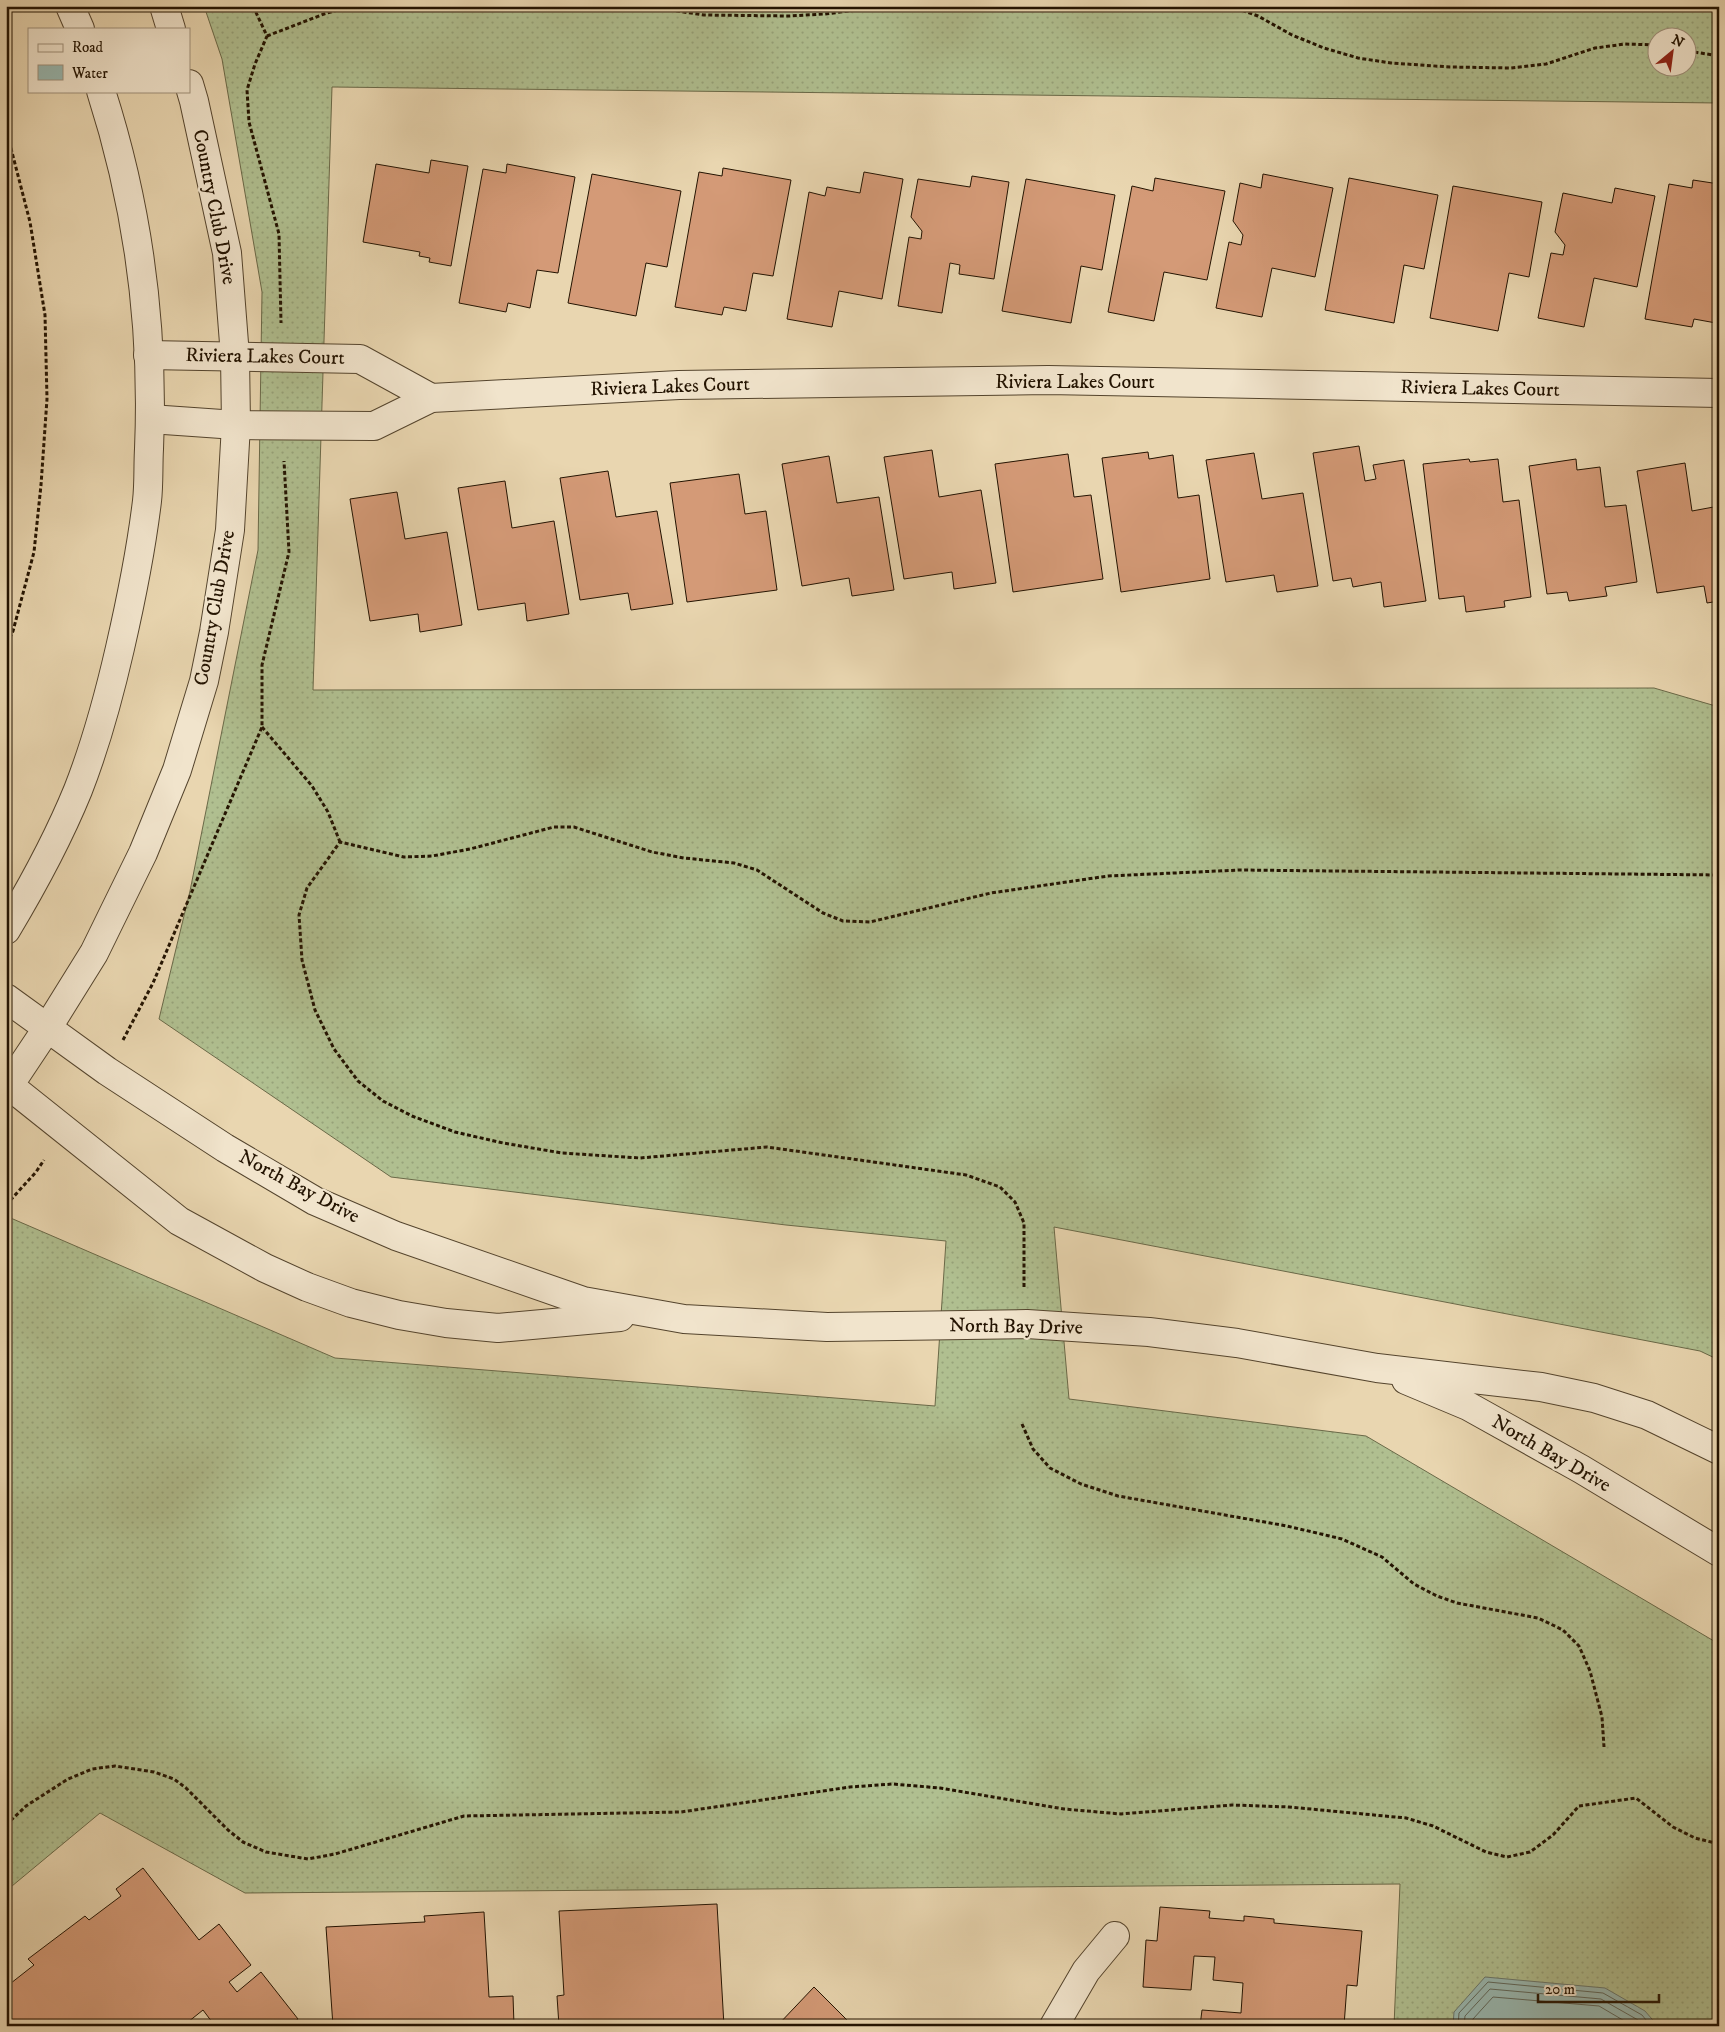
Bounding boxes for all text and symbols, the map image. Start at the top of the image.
legend [28,28,190,92]
north arrow [1648,28,1698,78]
text: N [1668,31,1688,52]
text: Road [72,38,104,57]
text: Water [71,64,108,83]
street label: Country Club Drive [187,127,241,287]
street label: Riviera Lakes Court [185,343,345,371]
street label: Riviera Lakes Court [995,370,1155,395]
street label: Riviera Lakes Court [590,372,750,402]
street label: Riviera Lakes Court [1400,375,1560,403]
street label: Country Club Drive [189,528,241,688]
street label: North Bay Drive [234,1145,364,1229]
street label: North Bay Drive [949,1313,1083,1341]
street label: North Bay Drive [1487,1410,1615,1498]
scale bar [1538,1972,1659,2004]
text: 20 m [1545,1980,1575,1999]

